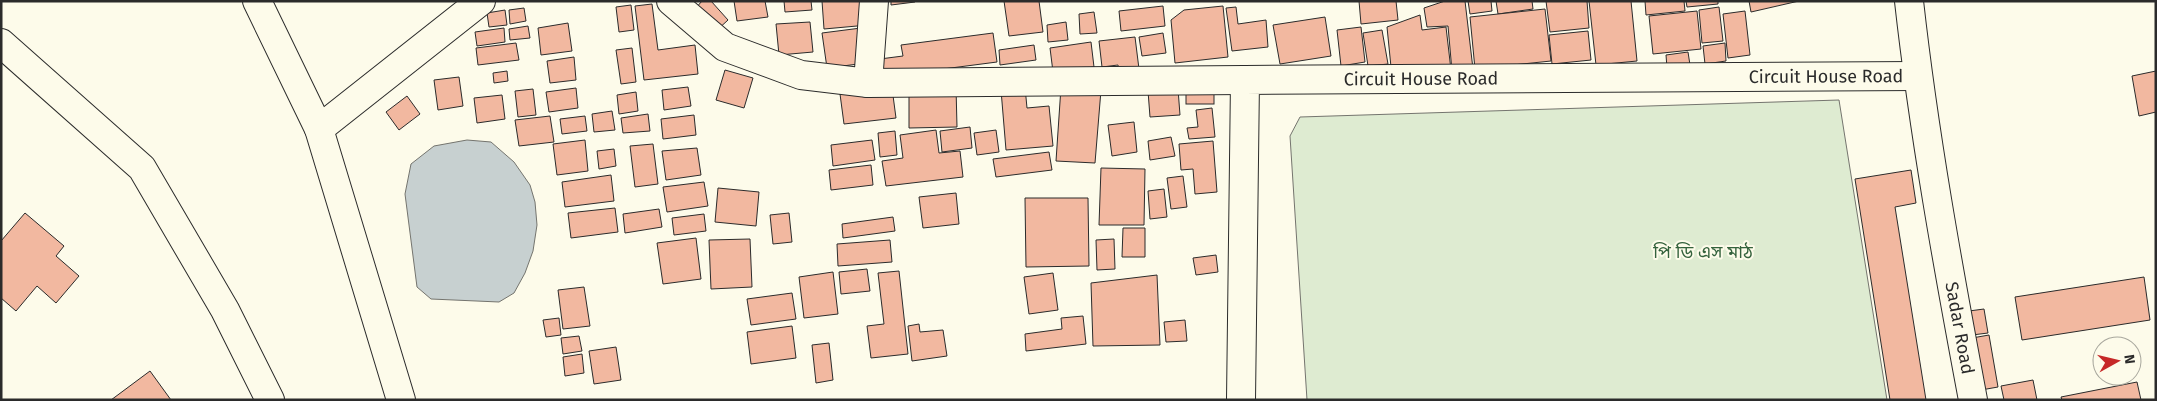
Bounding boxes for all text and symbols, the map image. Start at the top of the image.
street label: Circuit House Road [1749,65,1903,88]
street label: Circuit House Road [1344,67,1498,90]
park label: পি ডি এস মাঠ [1652,241,1753,263]
street label: Sadar Road [1940,280,1979,376]
north arrow [2092,336,2142,386]
text: N [2120,353,2138,365]

